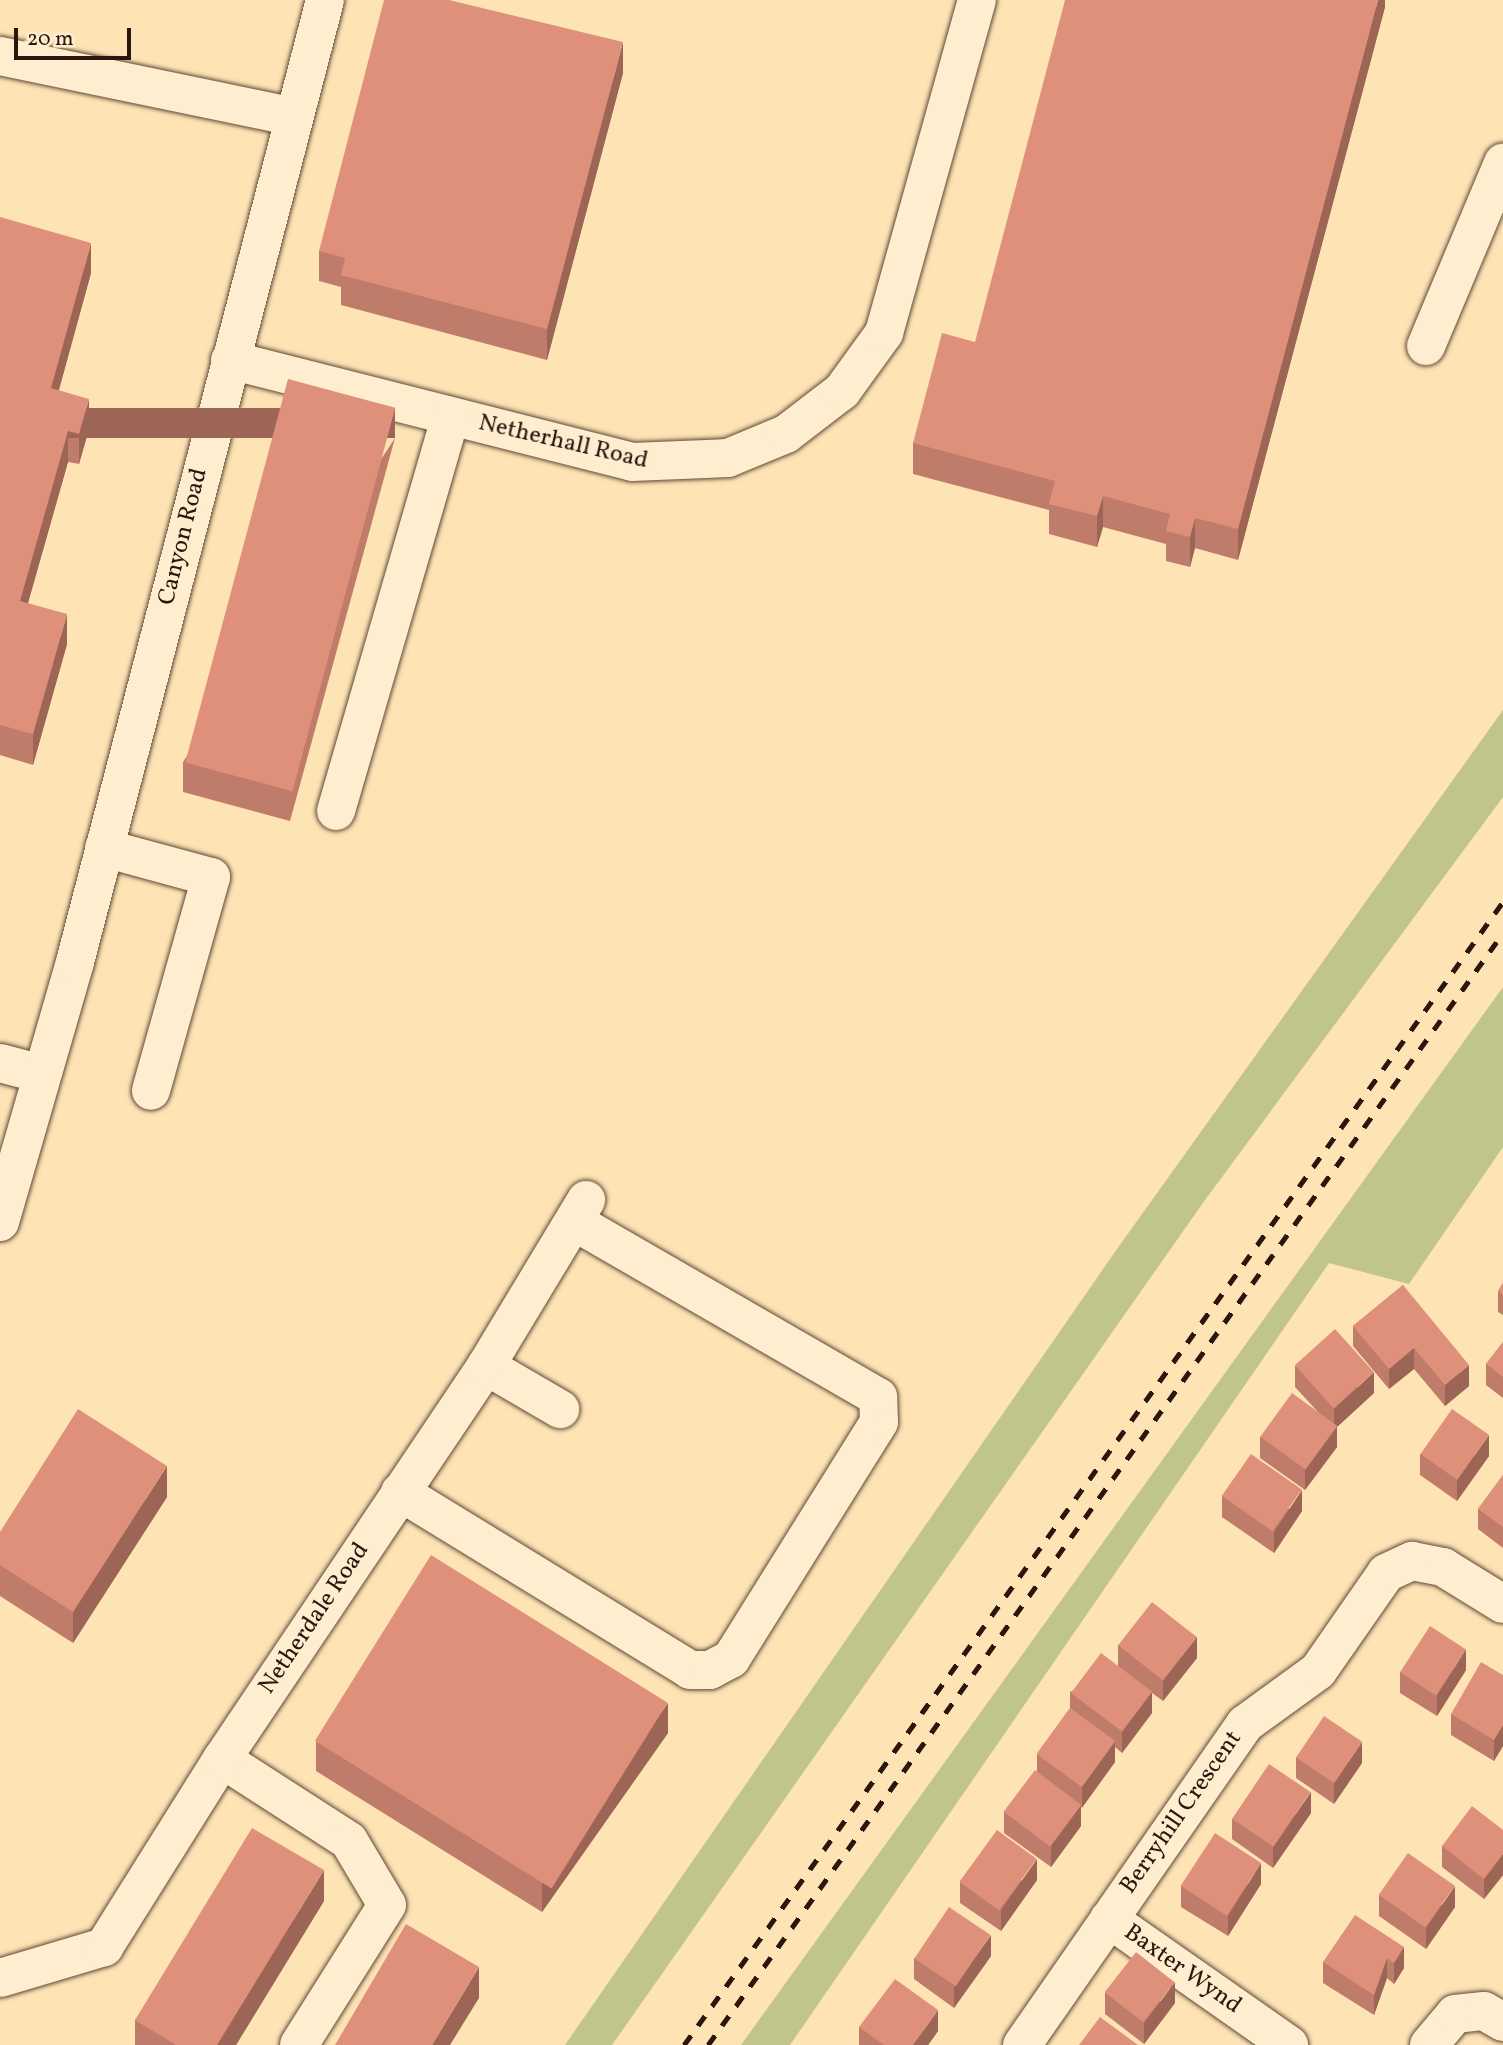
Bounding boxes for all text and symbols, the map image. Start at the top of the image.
scale bar [18,14,135,58]
text: 20 m [27,25,73,54]
street label: Netherhall Road [476,410,650,476]
street label: Canyon Road [153,466,215,608]
street label: Netherdale Road [254,1538,376,1700]
street label: Berryhill Crescent [1115,1726,1249,1900]
street label: Baxter Wynd [1117,1919,1247,2021]

